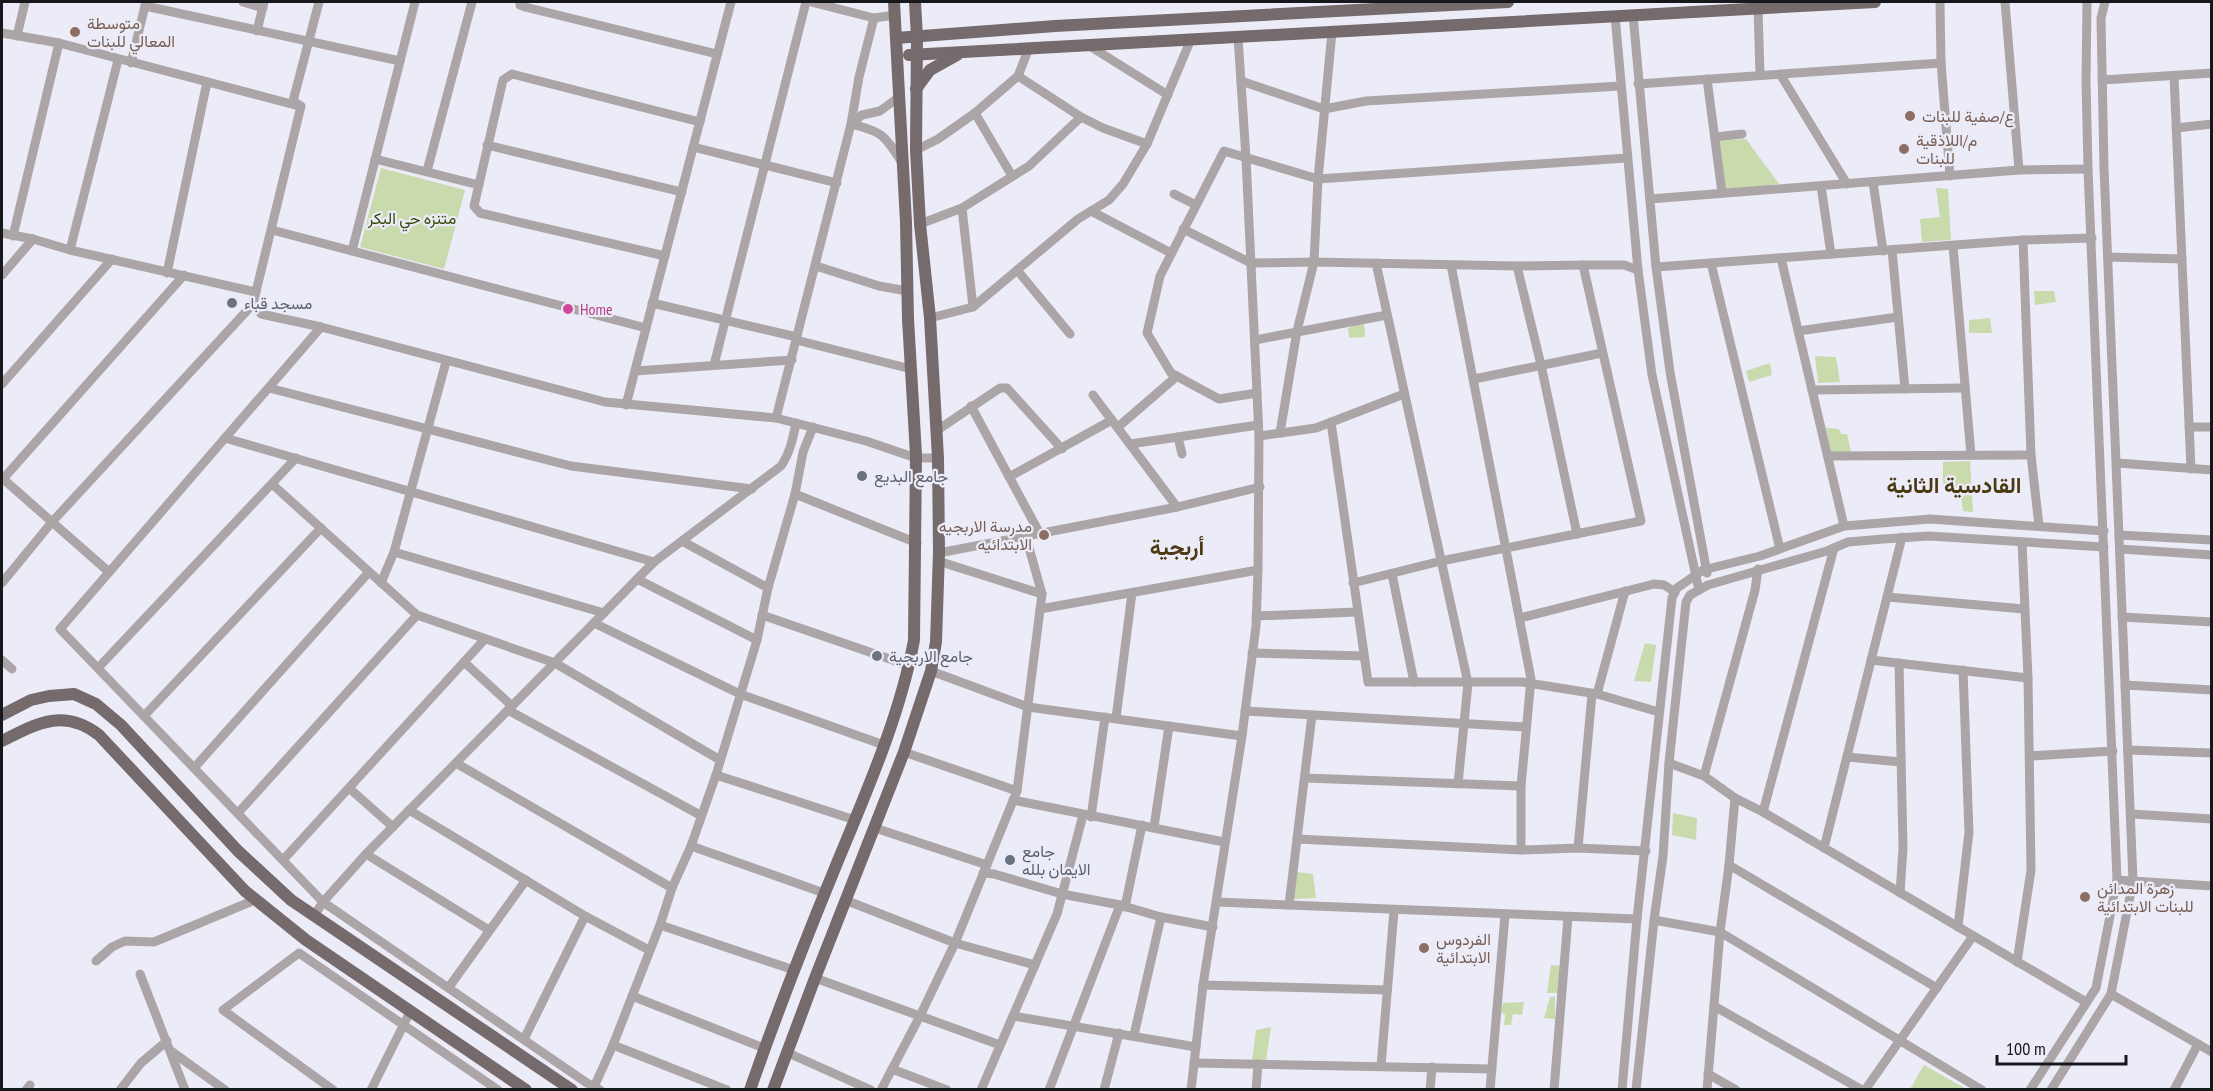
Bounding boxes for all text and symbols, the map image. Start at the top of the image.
place label: متوسطة المعالي للبنات [87,13,175,55]
marker: متوسطة المعالي للبنات [68,25,82,39]
place label: ع/صفية للبنات [1922,106,2014,128]
marker: ع/صفية للبنات [1903,109,1917,123]
place label: م/اللاذقية للبنات [1916,130,1977,168]
marker: م/اللاذقية للبنات [1897,142,1911,156]
park label: متنزه حي البكر [367,208,456,232]
place label: مسجد قباء [244,293,312,313]
marker: مسجد قباء [225,296,239,310]
place label: Home [580,299,613,319]
marker: Home [561,302,575,316]
place label: جامع البديع [874,466,949,488]
marker: جامع البديع [855,469,869,483]
district label: القادسية الثانية [1887,471,2022,499]
place label: مدرسة الاربجيه الابتدائيه [939,516,1032,554]
marker: مدرسة الاربجيه الابتدائيه [1037,528,1051,542]
district label: أربجية [1150,533,1204,561]
place label: جامع الاربجية [889,646,973,668]
marker: جامع الاربجية [870,649,884,663]
place label: جامع الايمان بلله [1022,841,1091,879]
marker: جامع الايمان بلله [1003,853,1017,867]
place label: زهرة المدائن للبنات الابتدائية [2097,878,2194,916]
marker: زهرة المدائن للبنات الابتدائية [2078,890,2092,904]
place label: الفردوس الابتدائية [1436,929,1491,967]
marker: الفردوس الابتدائية [1417,941,1431,955]
scale bar [1997,1028,2126,1066]
text: 100 m [2006,1037,2046,1060]

